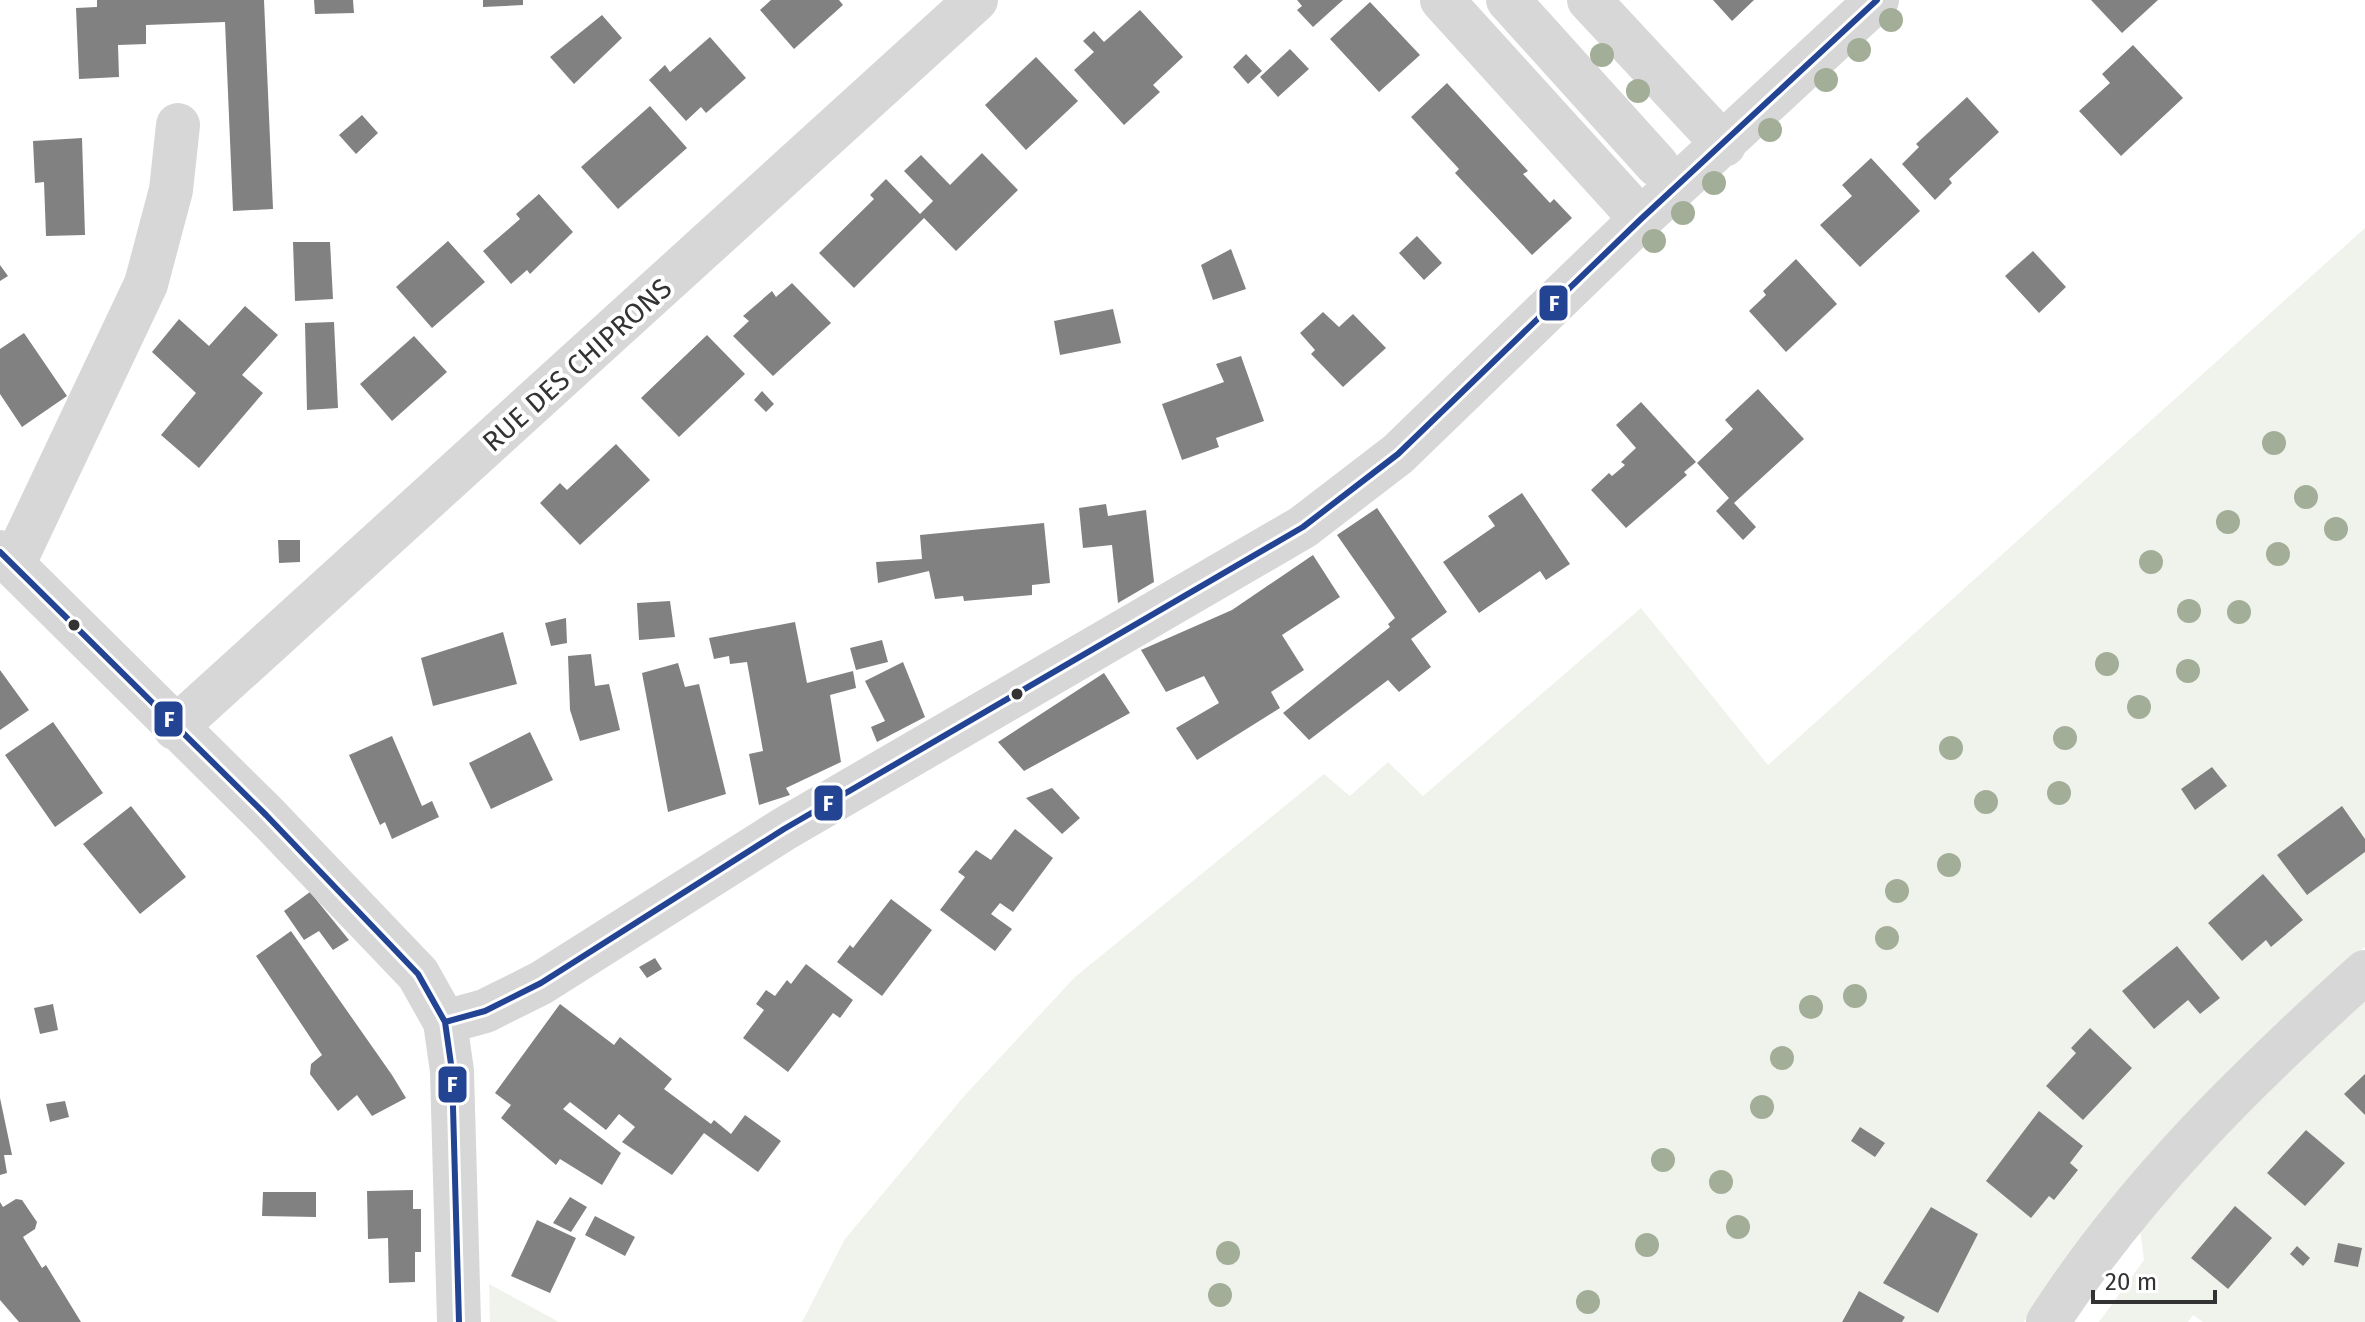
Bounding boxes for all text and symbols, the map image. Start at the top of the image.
street label: RUE DES CHIPRONS [476,272,678,458]
line badge: F [1538,284,1569,322]
text: F [1549,290,1560,317]
unlabelled marker [66,617,82,633]
unlabelled marker [1009,686,1025,702]
line badge: F [153,700,184,738]
text: F [164,706,175,733]
line badge: F [813,784,844,822]
text: F [823,790,834,817]
line badge: F [437,1065,468,1104]
text: F [447,1071,458,1098]
scale bar [2093,1254,2215,1304]
text: 20 m [2105,1268,2157,1296]

